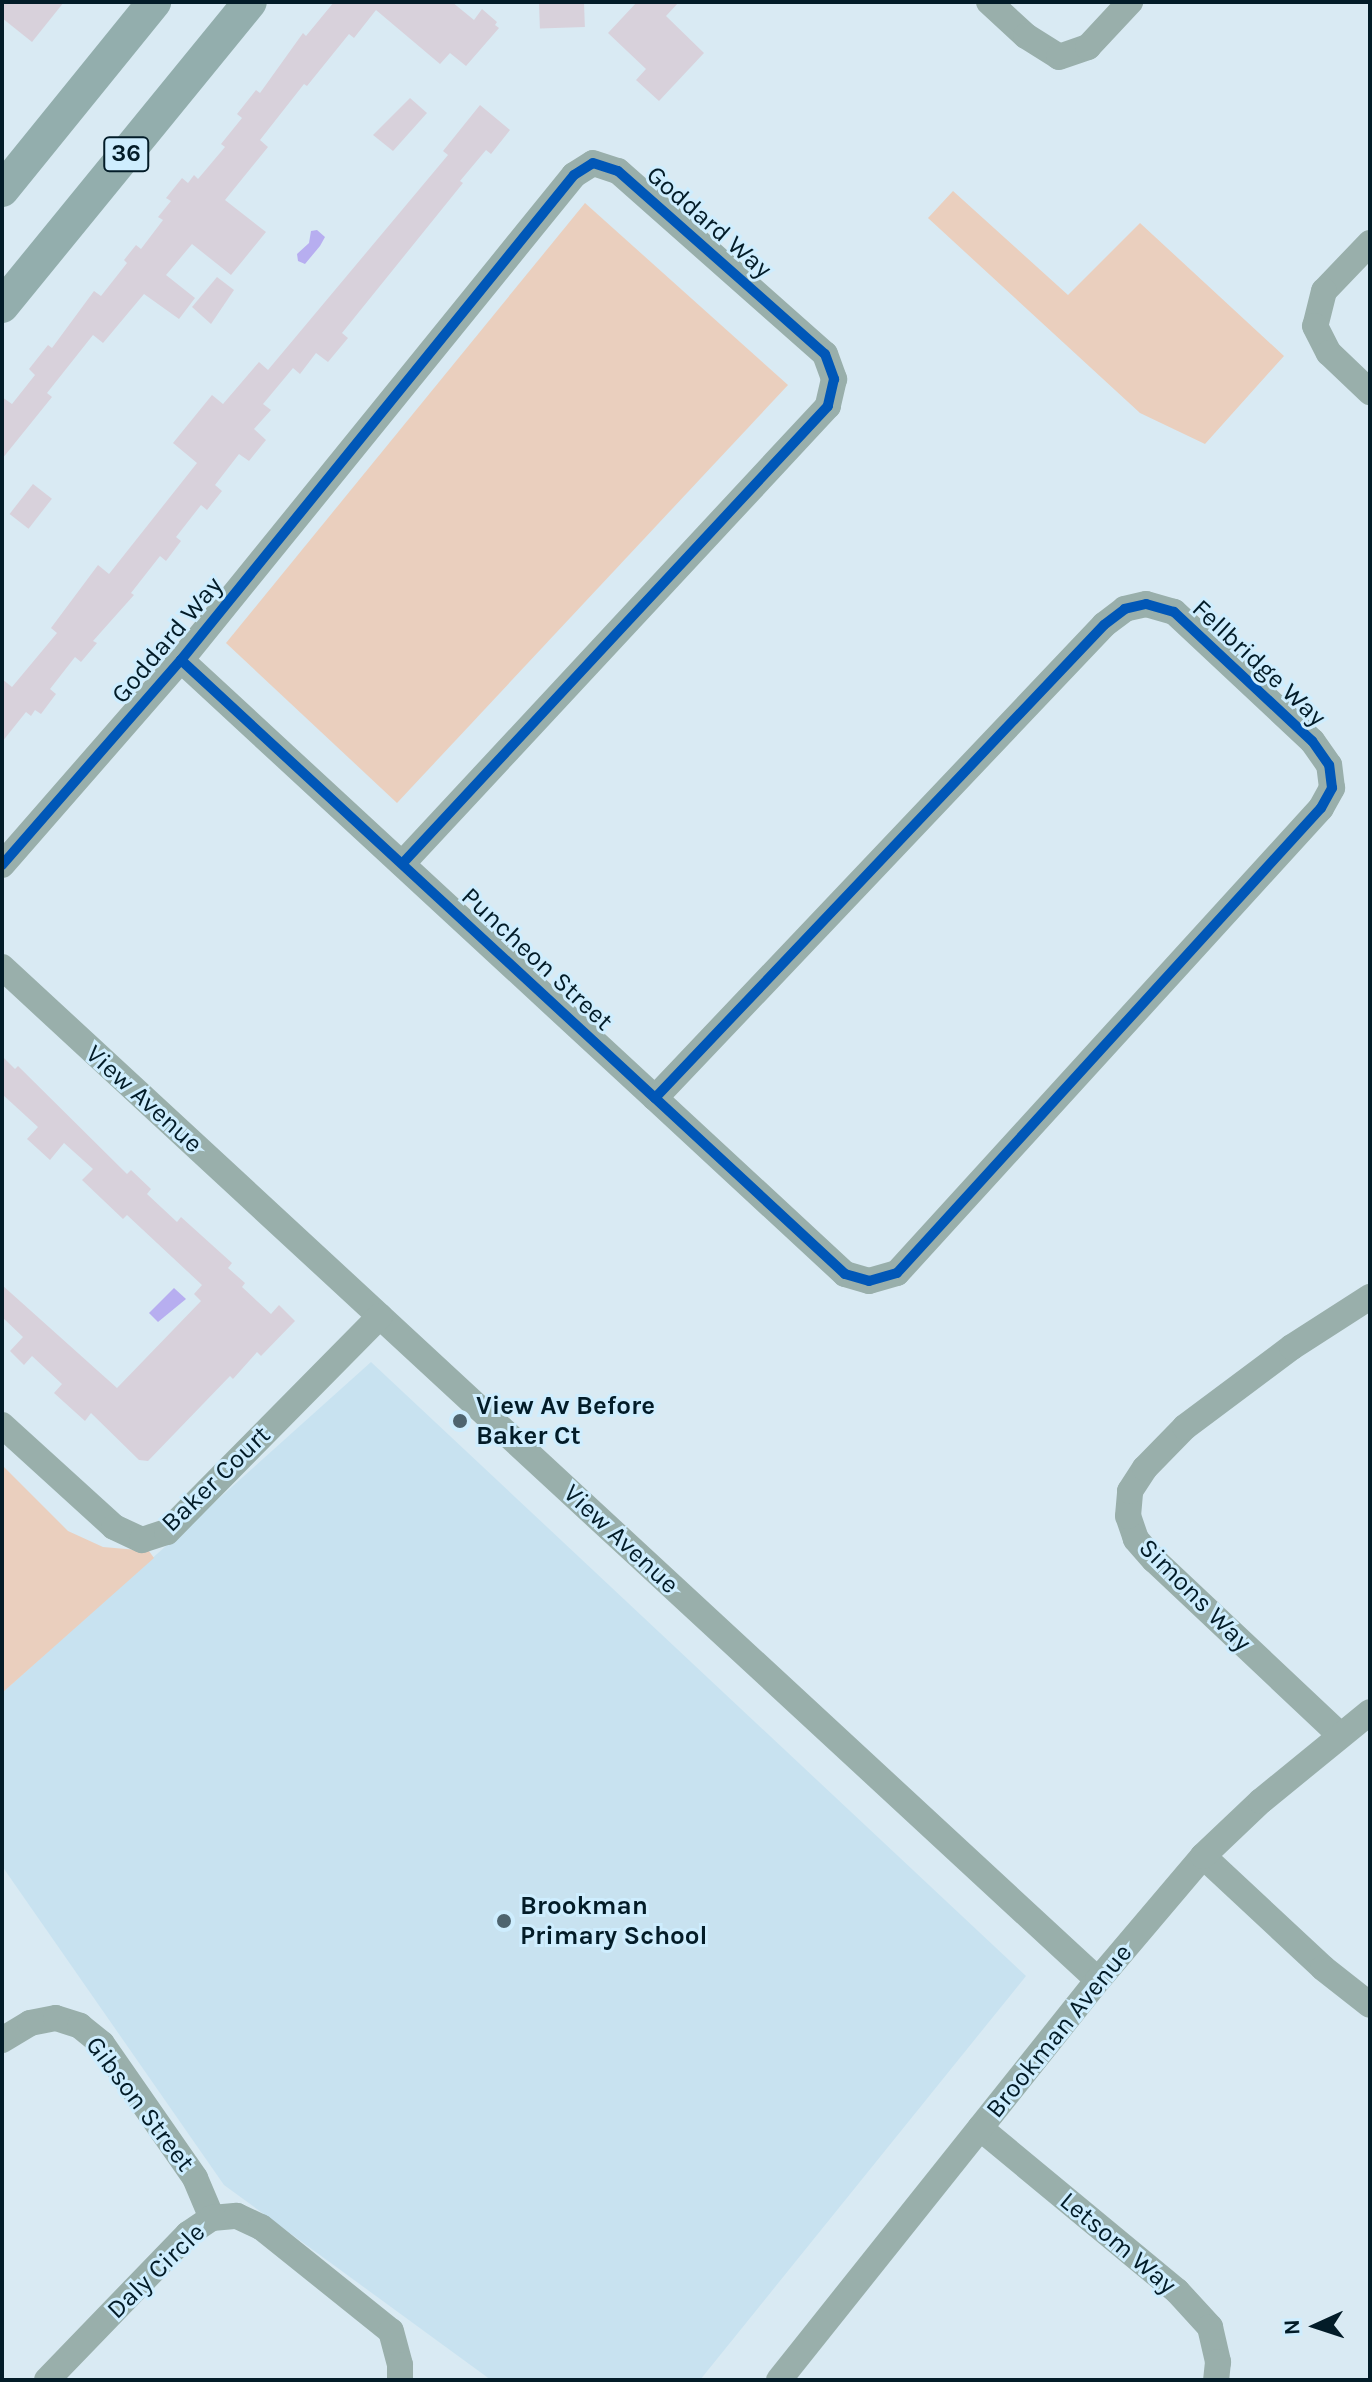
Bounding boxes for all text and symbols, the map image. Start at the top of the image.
road number: 36 [102,134,150,174]
street label: Goddard Way [640,159,778,285]
street label: Goddard Way [105,570,229,710]
street label: Fellbridge Way [1186,593,1332,733]
street label: Puncheon Street [455,881,619,1037]
street label: View Avenue [79,1038,209,1160]
place label: View Av Before Baker Ct [476,1390,655,1452]
marker: View Av Before Baker Ct [451,1412,469,1430]
street label: Baker Court [155,1419,277,1539]
street label: View Avenue [557,1478,685,1600]
street label: Simons Way [1132,1532,1258,1658]
place label: Brookman Primary School [520,1890,707,1952]
marker: Brookman Primary School [495,1912,513,1930]
street label: Brookman Avenue [979,1938,1139,2124]
street label: Gibson Street [79,2030,201,2178]
street label: Letsom Way [1053,2185,1183,2301]
street label: Daly Circle [101,2217,211,2325]
north arrow [1276,2286,1356,2366]
text: N [1279,2319,1305,2336]

